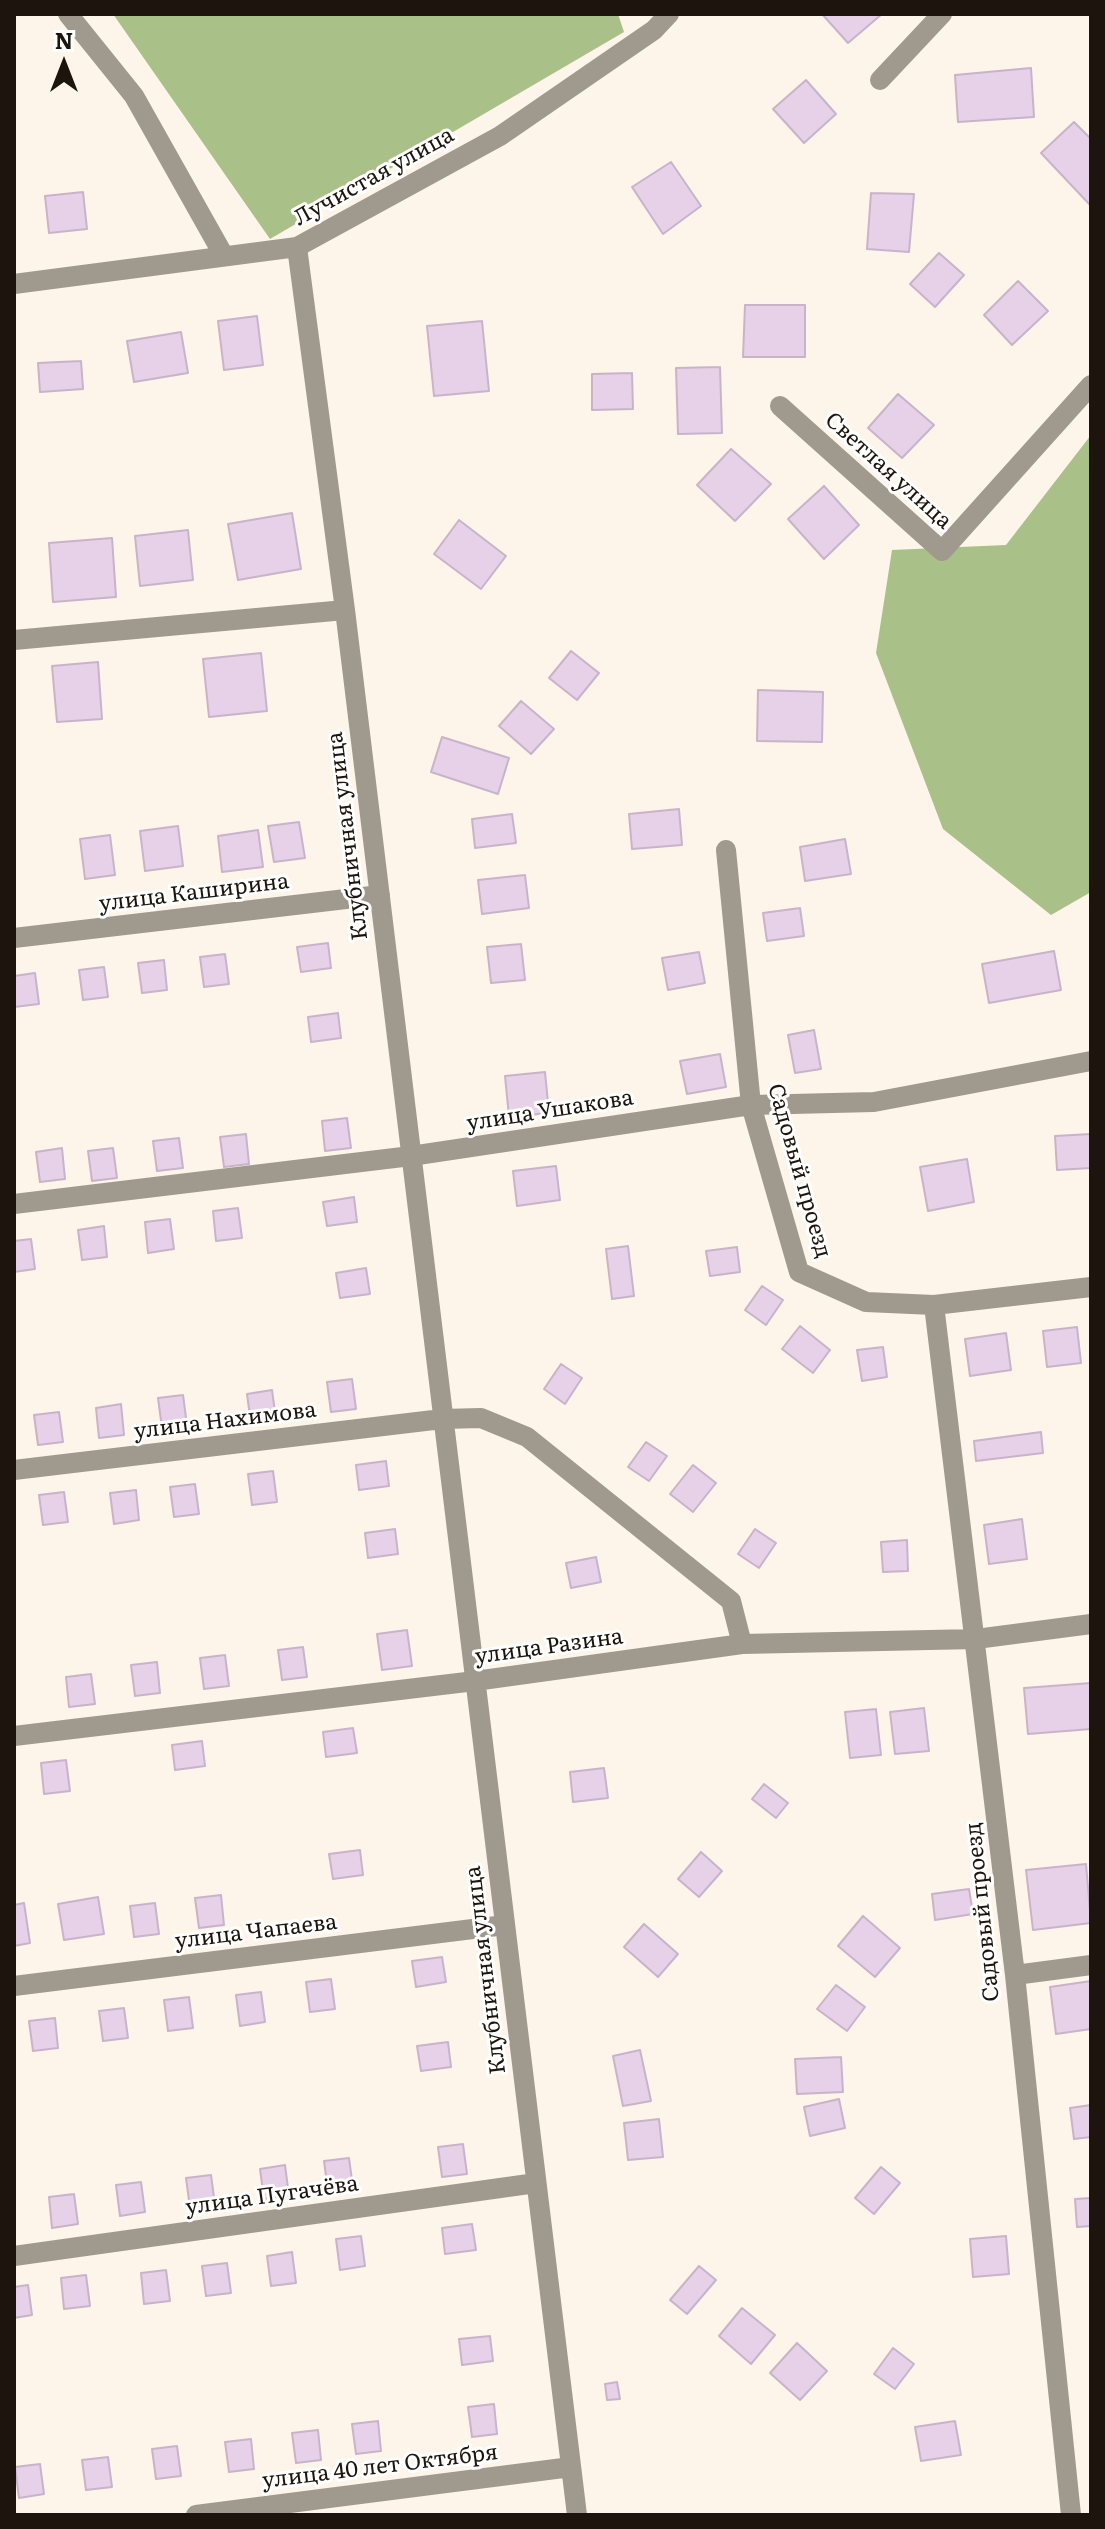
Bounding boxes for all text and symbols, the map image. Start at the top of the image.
text: N [55,23,73,56]
north arrow [24,24,104,104]
street label: Лучистая улица [289,122,459,232]
street label: Светлая улица [819,407,957,535]
street label: Клубничная улица [322,730,374,942]
street label: улица Каширина [97,868,291,918]
street label: Садовый проезд [762,1081,836,1261]
street label: улица Ушакова [465,1085,635,1137]
street label: улица Нахимова [132,1397,318,1445]
street label: улица Разина [473,1624,625,1670]
street label: Садовый проезд [960,1821,1006,2003]
street label: Клубничная улица [460,1864,512,2076]
street label: улица Чапаева [173,1909,339,1955]
street label: улица Пугачёва [184,2171,360,2221]
street label: улица 40 лет Октября [260,2439,500,2495]

